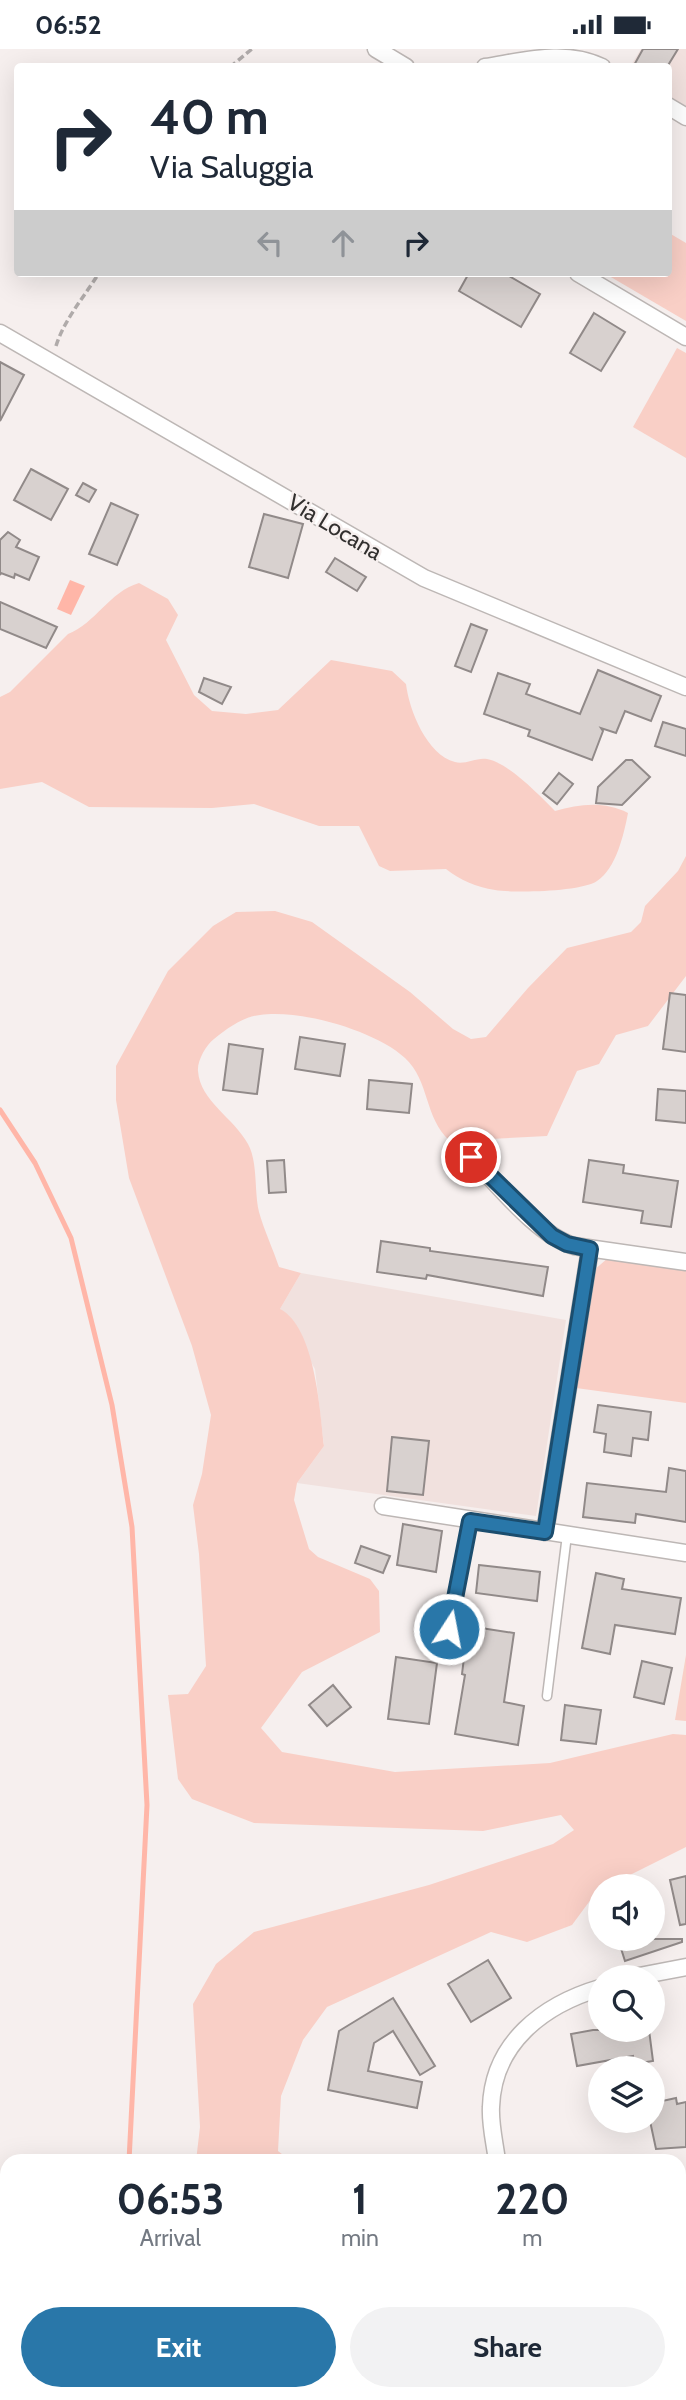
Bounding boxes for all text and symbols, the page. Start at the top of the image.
text: 06:52 [35,9,101,41]
text: 40 m [150,87,269,146]
icon: right [35,91,126,182]
text: Via Saluggia [150,147,313,186]
icon: left [251,224,289,262]
icon: ahead [324,224,362,262]
icon: right [397,224,435,262]
street label: Via Locana [283,488,387,566]
pin [441,1127,501,1187]
icon: arrive [452,1138,490,1176]
position arrow [412,1592,486,1666]
map controls [588,1874,665,2133]
button: sound [588,1874,665,1951]
button: search [588,1965,665,2042]
button: layers [588,2056,665,2133]
text: 06:53 [117,2173,224,2225]
text: 1 [352,2173,368,2225]
text: 220 [495,2173,569,2225]
text: Arrival [140,2224,201,2252]
text: min [341,2224,379,2252]
text: m [522,2224,542,2252]
button: Exit [21,2307,336,2387]
button: Share [350,2307,665,2387]

